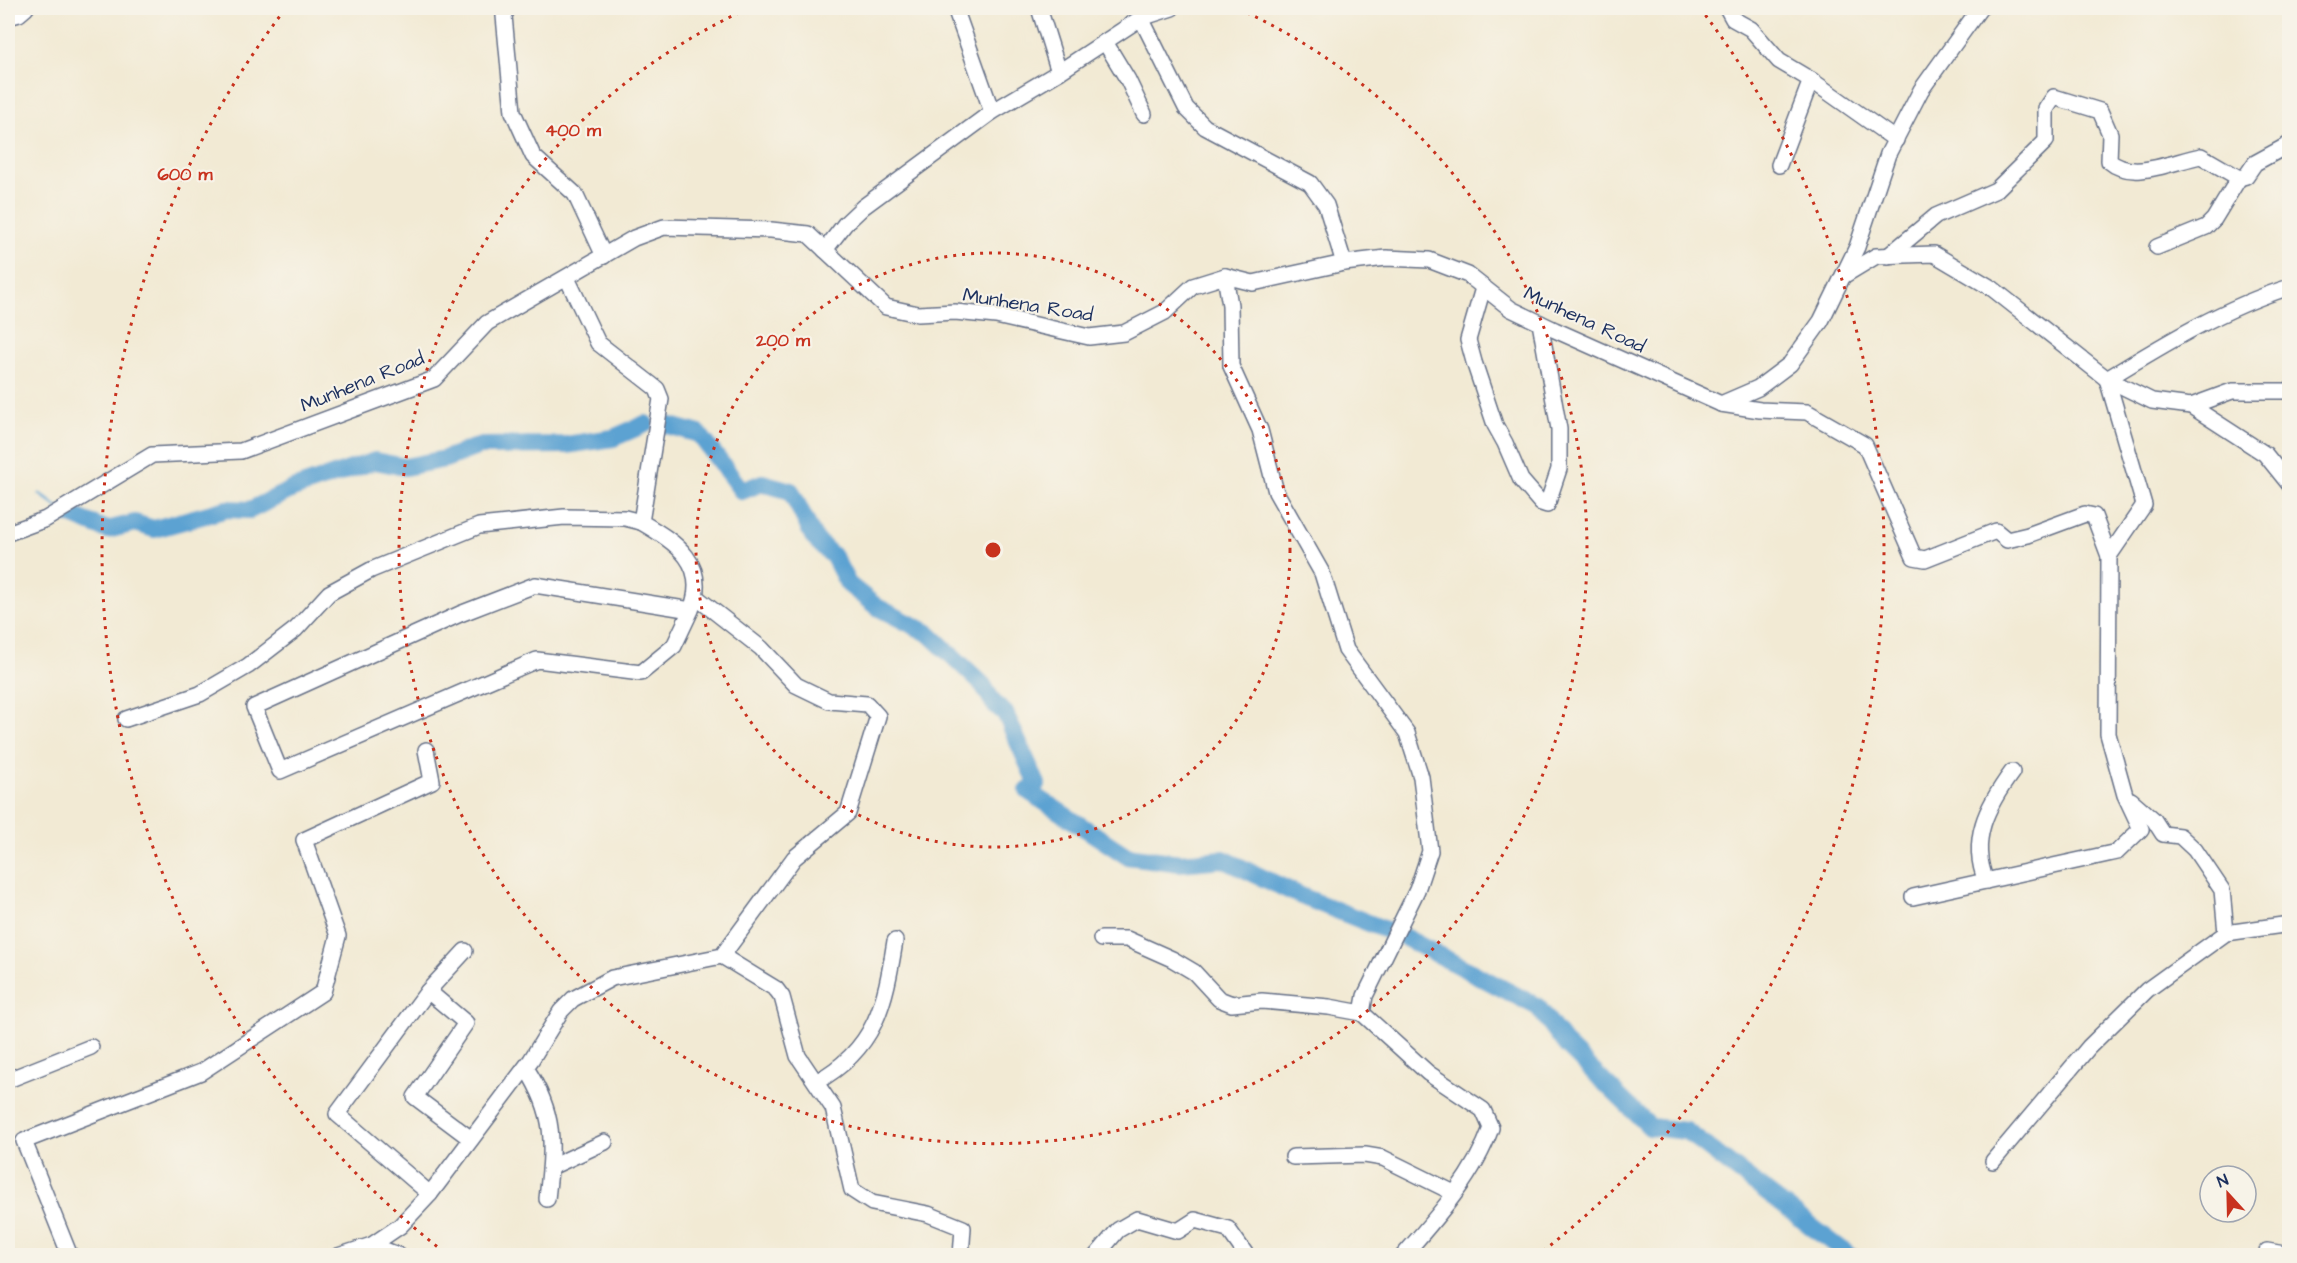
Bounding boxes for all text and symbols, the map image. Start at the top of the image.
text: 400 m [545,118,602,143]
text: 600 m [157,162,214,187]
street label: Munhena Road [1519,279,1650,360]
street label: Munhena Road [961,281,1095,329]
text: 200 m [755,328,811,353]
street label: Munhena Road [296,344,429,420]
centre of rings [983,540,1003,560]
north arrow [2198,1164,2258,1224]
text: N [2214,1169,2232,1193]

